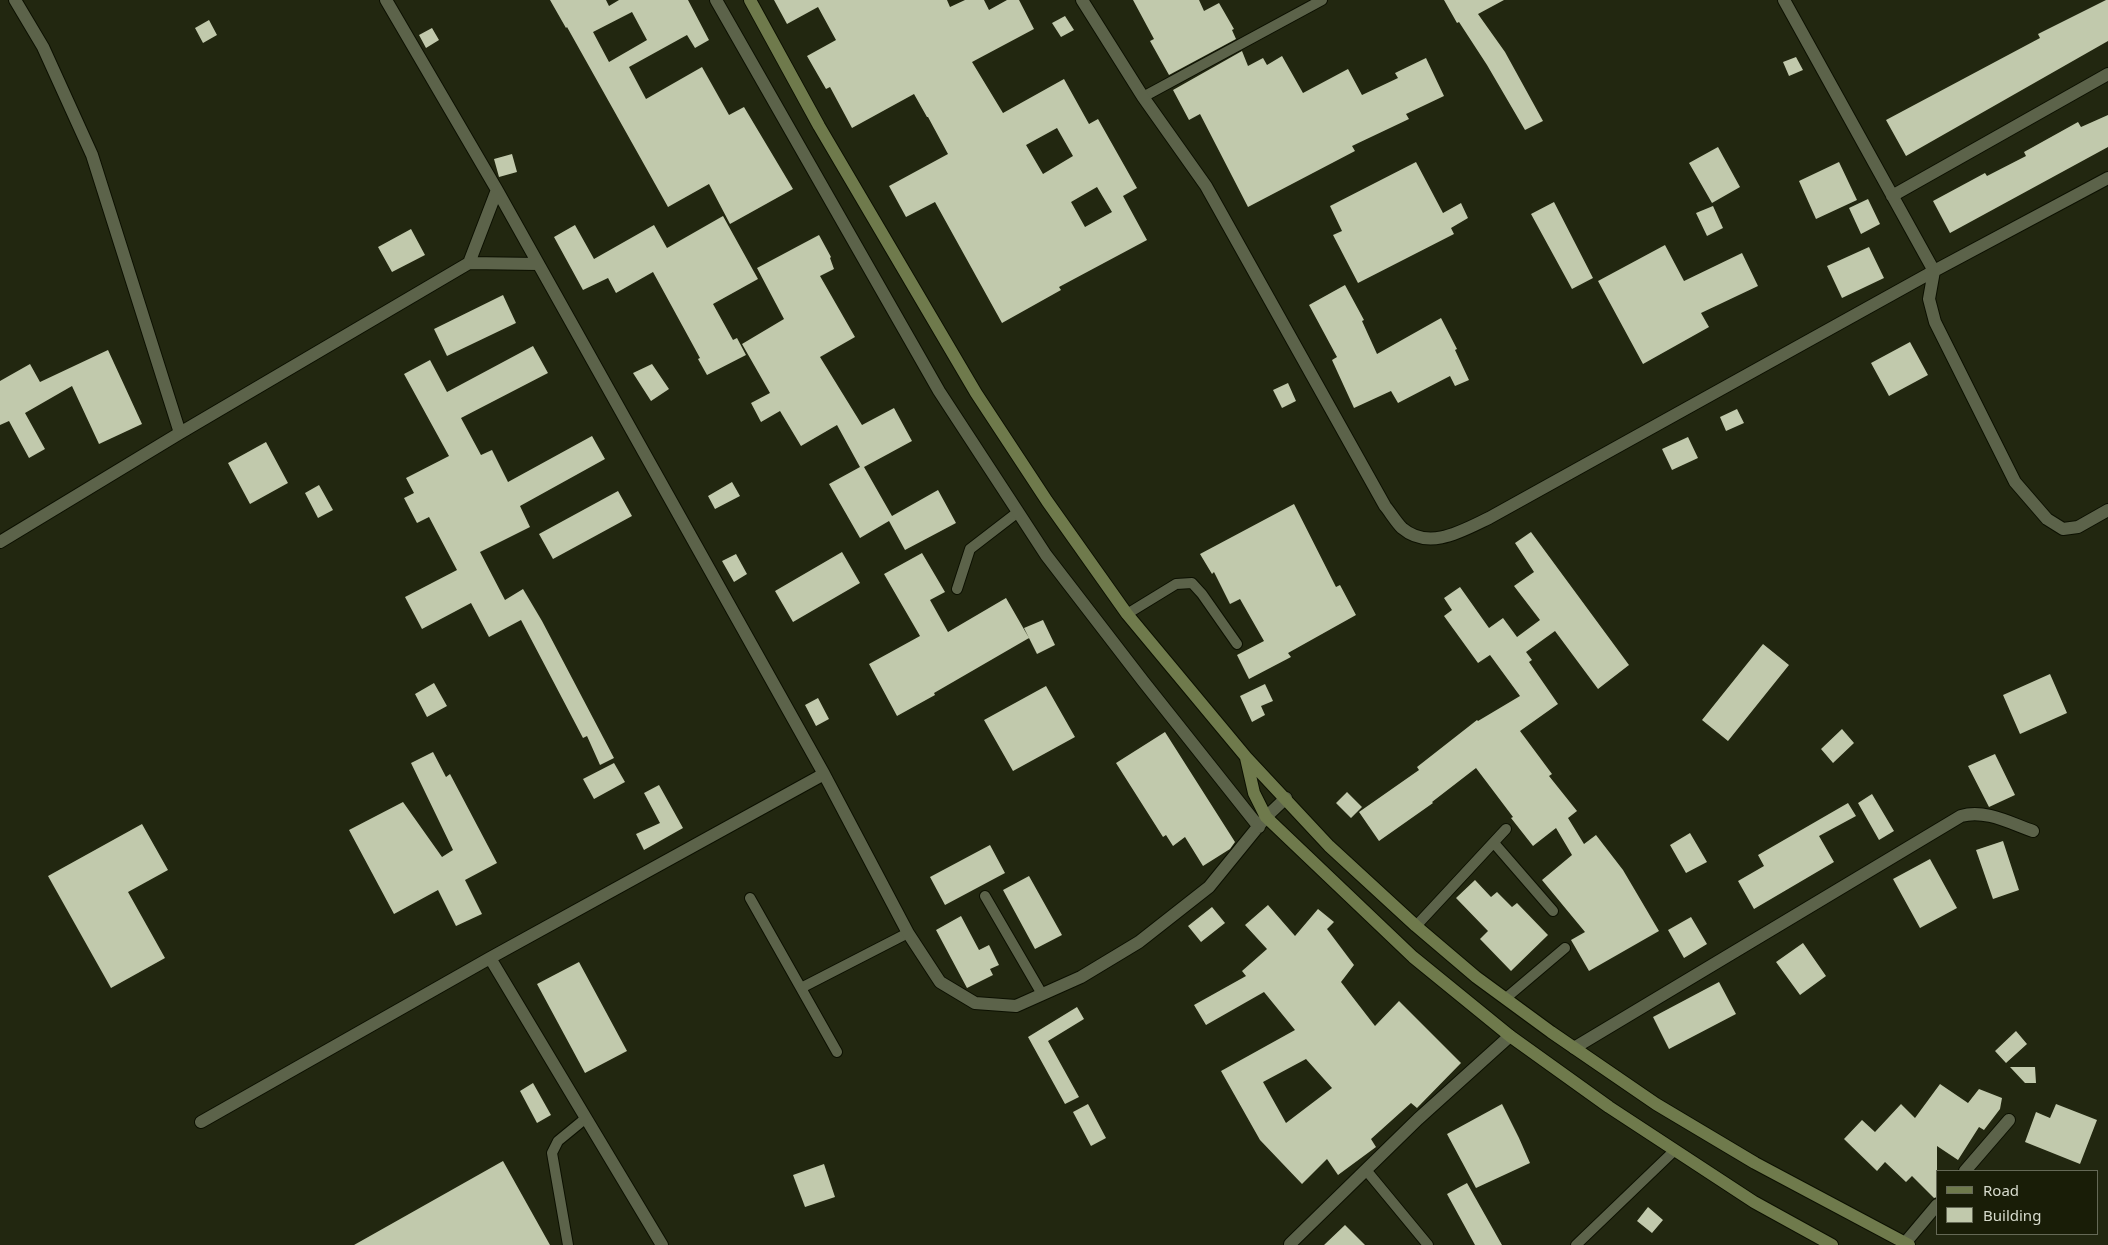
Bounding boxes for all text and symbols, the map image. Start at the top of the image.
legend [1936,1170,2098,1235]
text: Road [1983,1180,2019,1200]
text: Building [1983,1205,2041,1225]

